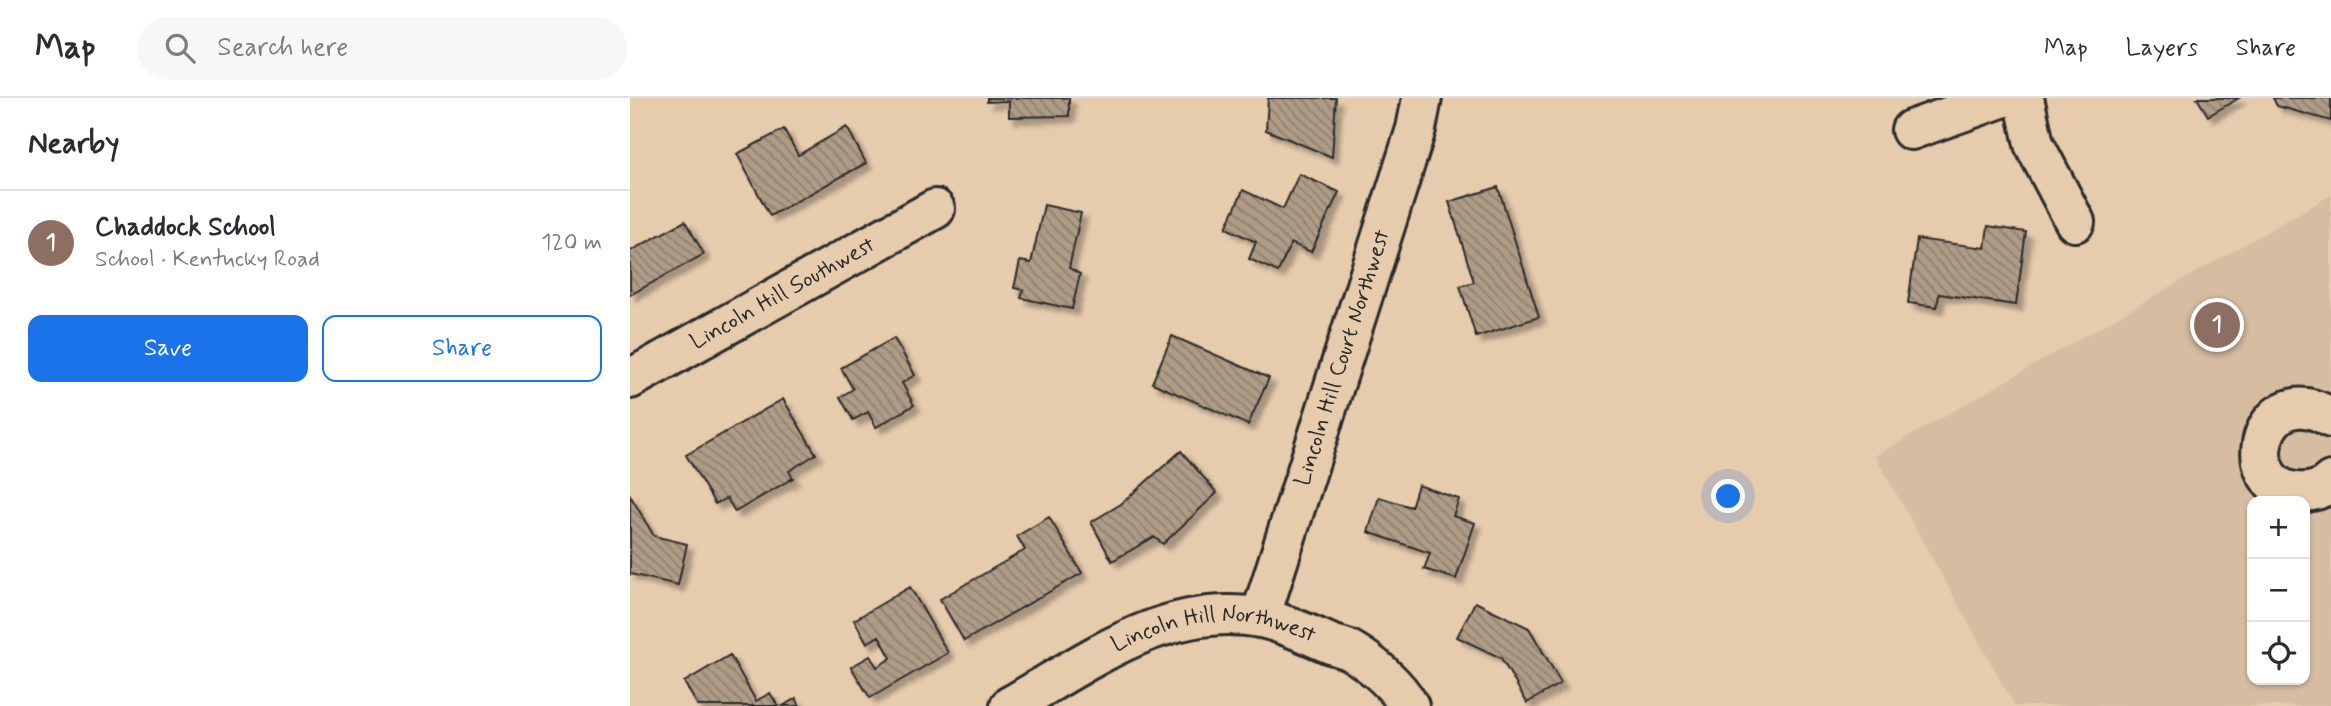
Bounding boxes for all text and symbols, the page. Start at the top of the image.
search box [137,17,627,80]
text: Map [35,26,95,70]
icon: search [161,29,199,67]
text: Search here [217,31,348,65]
text: Map [2044,33,2088,64]
text: Layers [2126,33,2198,64]
text: Share [2236,33,2296,64]
text: Nearby [28,124,119,163]
text: Chaddock School [95,211,276,245]
street label: Lincoln Hill Court Northwest [1288,226,1398,490]
text: 1 [46,228,56,258]
text: 120 m [541,228,602,258]
street label: Lincoln Hill Southwest [685,230,881,357]
text: School · Kentucky Road [95,245,320,275]
pin: 1 [2194,299,2240,351]
button: Save [28,315,308,382]
button: Share [322,315,602,382]
your location [1711,479,1745,513]
map controls [2247,496,2310,685]
button: + [2247,496,2310,559]
button: − [2247,559,2310,622]
street label: Lincoln Hill Northwest [1107,600,1320,660]
button: locate [2247,622,2310,685]

